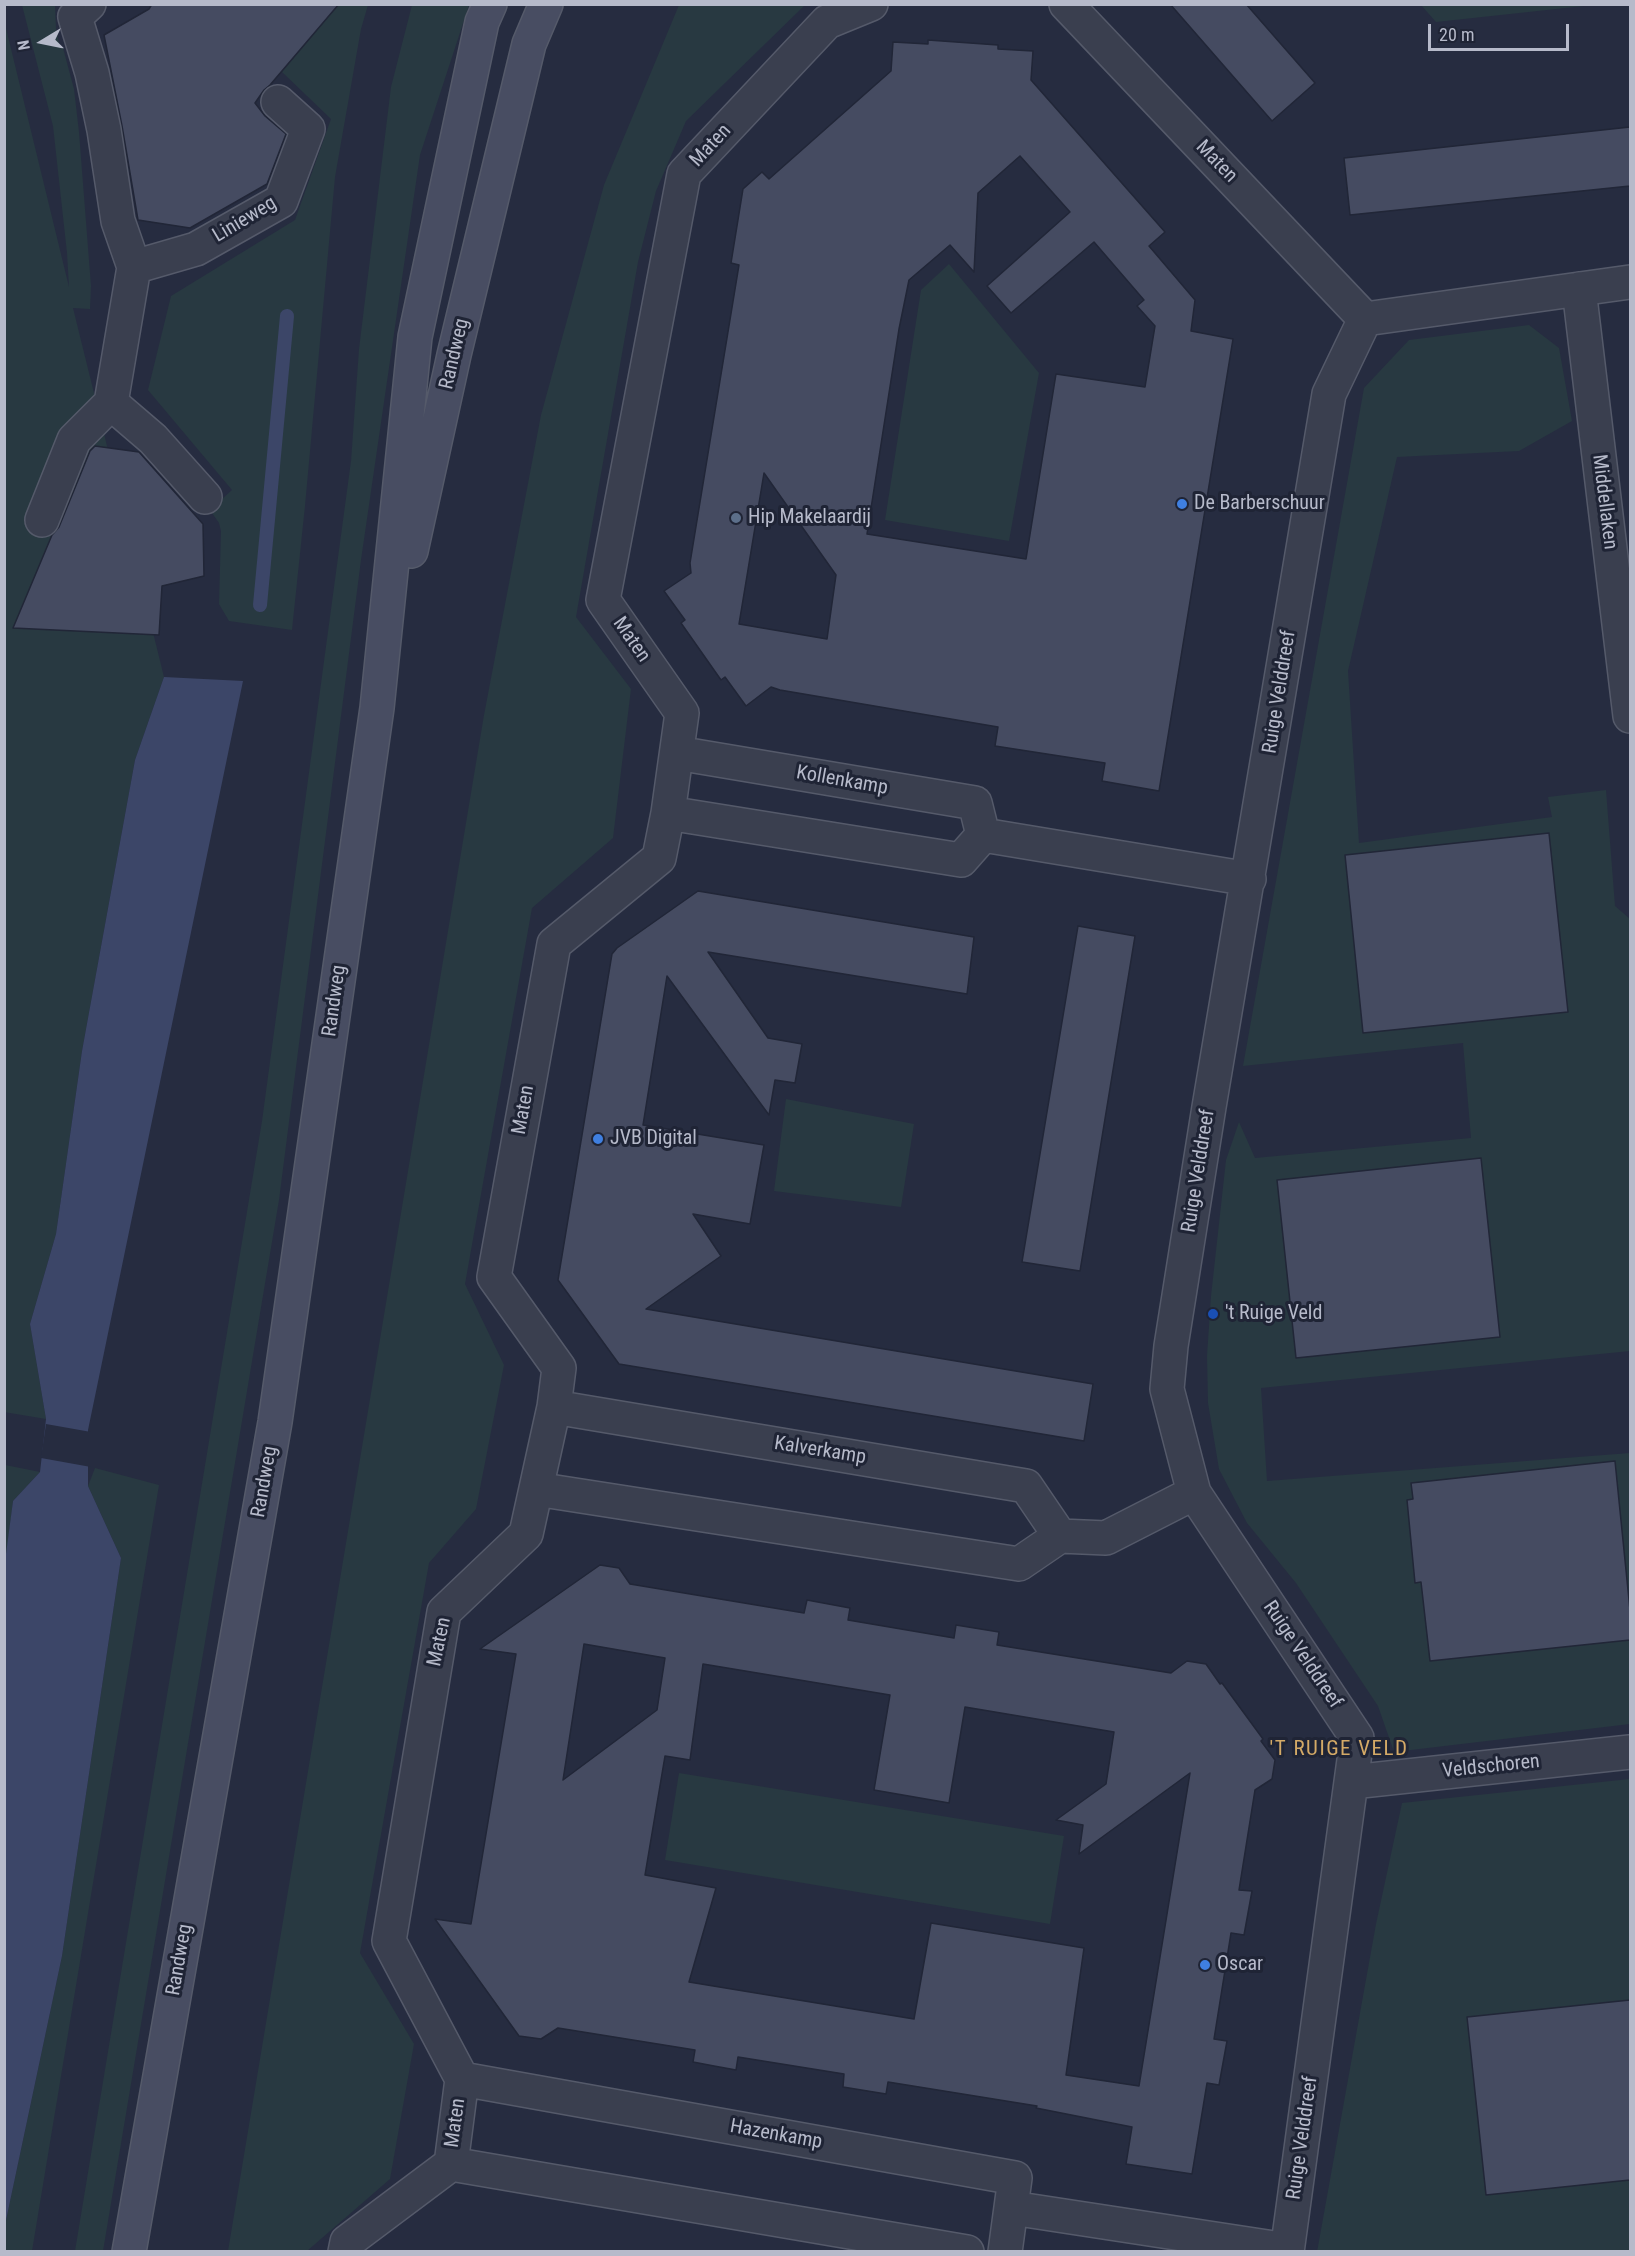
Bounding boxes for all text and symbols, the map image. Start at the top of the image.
north arrow [12,12,72,72]
scale bar [1431,12,1572,50]
text: 20 m [1439,24,1474,45]
text: N [14,39,34,52]
street label: Maten [685,120,737,172]
street label: Maten [1190,136,1242,188]
street label: Linieweg [209,192,281,248]
street label: Randweg [435,316,475,392]
street label: Middellaken [1586,453,1622,551]
place label: De Barberschuur [1194,492,1325,516]
marker: De Barberschuur [1175,497,1189,511]
place label: Hip Makelaardij [748,506,871,530]
marker: Hip Makelaardij [729,511,743,525]
street label: Maten [607,613,655,667]
street label: Ruige Velddreef [1258,629,1302,755]
street label: Kollenkamp [794,761,890,801]
street label: Randweg [318,964,352,1038]
street label: Maten [508,1083,540,1137]
street label: Ruige Velddreef [1177,1108,1221,1234]
place label: JVB Digital [610,1127,697,1151]
marker: JVB Digital [591,1132,605,1146]
place label: 't Ruige Veld [1225,1302,1322,1326]
marker: 't Ruige Veld [1206,1307,1220,1321]
street label: Kalverkamp [772,1432,868,1470]
street label: Randweg [247,1444,283,1520]
street label: Ruige Velddreef [1257,1597,1347,1713]
street label: Maten [423,1615,457,1669]
district label: 'T RUIGE VELD [1270,1737,1408,1763]
street label: Veldschoren [1441,1750,1541,1784]
street label: Randweg [162,1922,198,1998]
place label: Oscar [1217,1953,1263,1977]
marker: Oscar [1198,1958,1212,1972]
street label: Ruige Velddreef [1282,2075,1324,2201]
street label: Maten [441,2097,471,2149]
street label: Hazenkamp [728,2115,824,2155]

